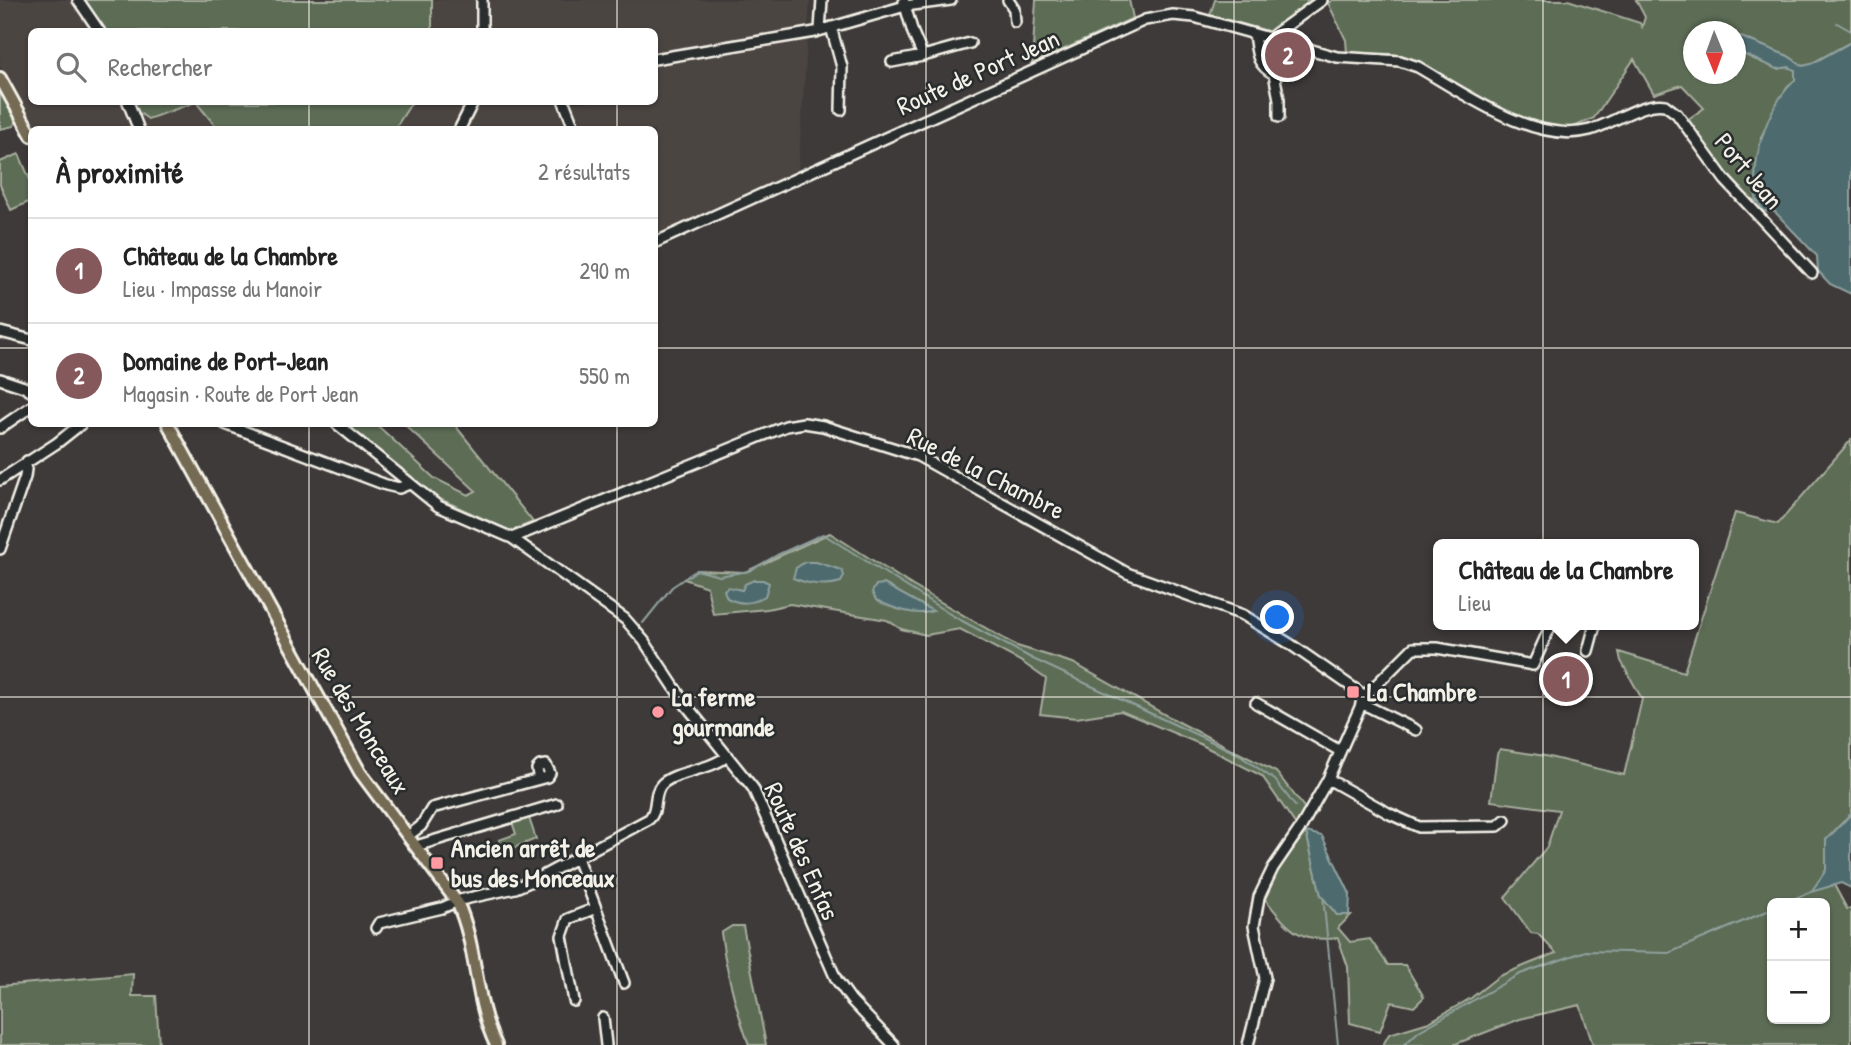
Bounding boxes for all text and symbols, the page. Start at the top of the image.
street label: Route de Port Jean [891,20,1065,123]
north arrow [1683,21,1746,84]
search box [28,28,658,105]
pin: 2 [1265,29,1311,81]
icon: search [52,48,90,86]
text: Rechercher [108,49,213,84]
street label: Port Jean [1707,125,1792,216]
text: À proximité [56,152,184,192]
text: 2 résultats [538,156,630,187]
text: Château de la Chambre [123,238,338,273]
text: 1 [75,255,83,286]
text: 290 m [580,255,630,286]
text: Lieu · Impasse du Manoir [123,273,322,304]
text: Domaine de Port-Jean [123,343,328,378]
text: 2 [74,360,84,391]
text: 550 m [579,360,630,391]
text: Magasin · Route de Port Jean [123,378,359,409]
street label: Rue de la Chambre [902,418,1071,527]
popup [1433,539,1699,630]
text: Château de la Chambre [1459,552,1673,587]
text: Lieu [1459,587,1491,618]
your location [1260,600,1294,634]
street label: Rue des Monceaux [304,641,419,801]
pin: 1 [1543,653,1589,705]
place label: La Chambre [1367,674,1478,709]
place label: La ferme gourmande [672,679,775,745]
marker: La Chambre [1345,684,1361,700]
marker: La ferme gourmande [650,704,666,720]
street label: Route des Enfas [757,776,848,925]
place label: Ancien arrêt de bus des Monceaux [451,830,615,895]
marker: Ancien arrêt de bus des Monceaux [429,855,445,871]
map controls [1767,898,1830,1024]
button: + [1767,898,1830,961]
button: − [1767,961,1830,1024]

